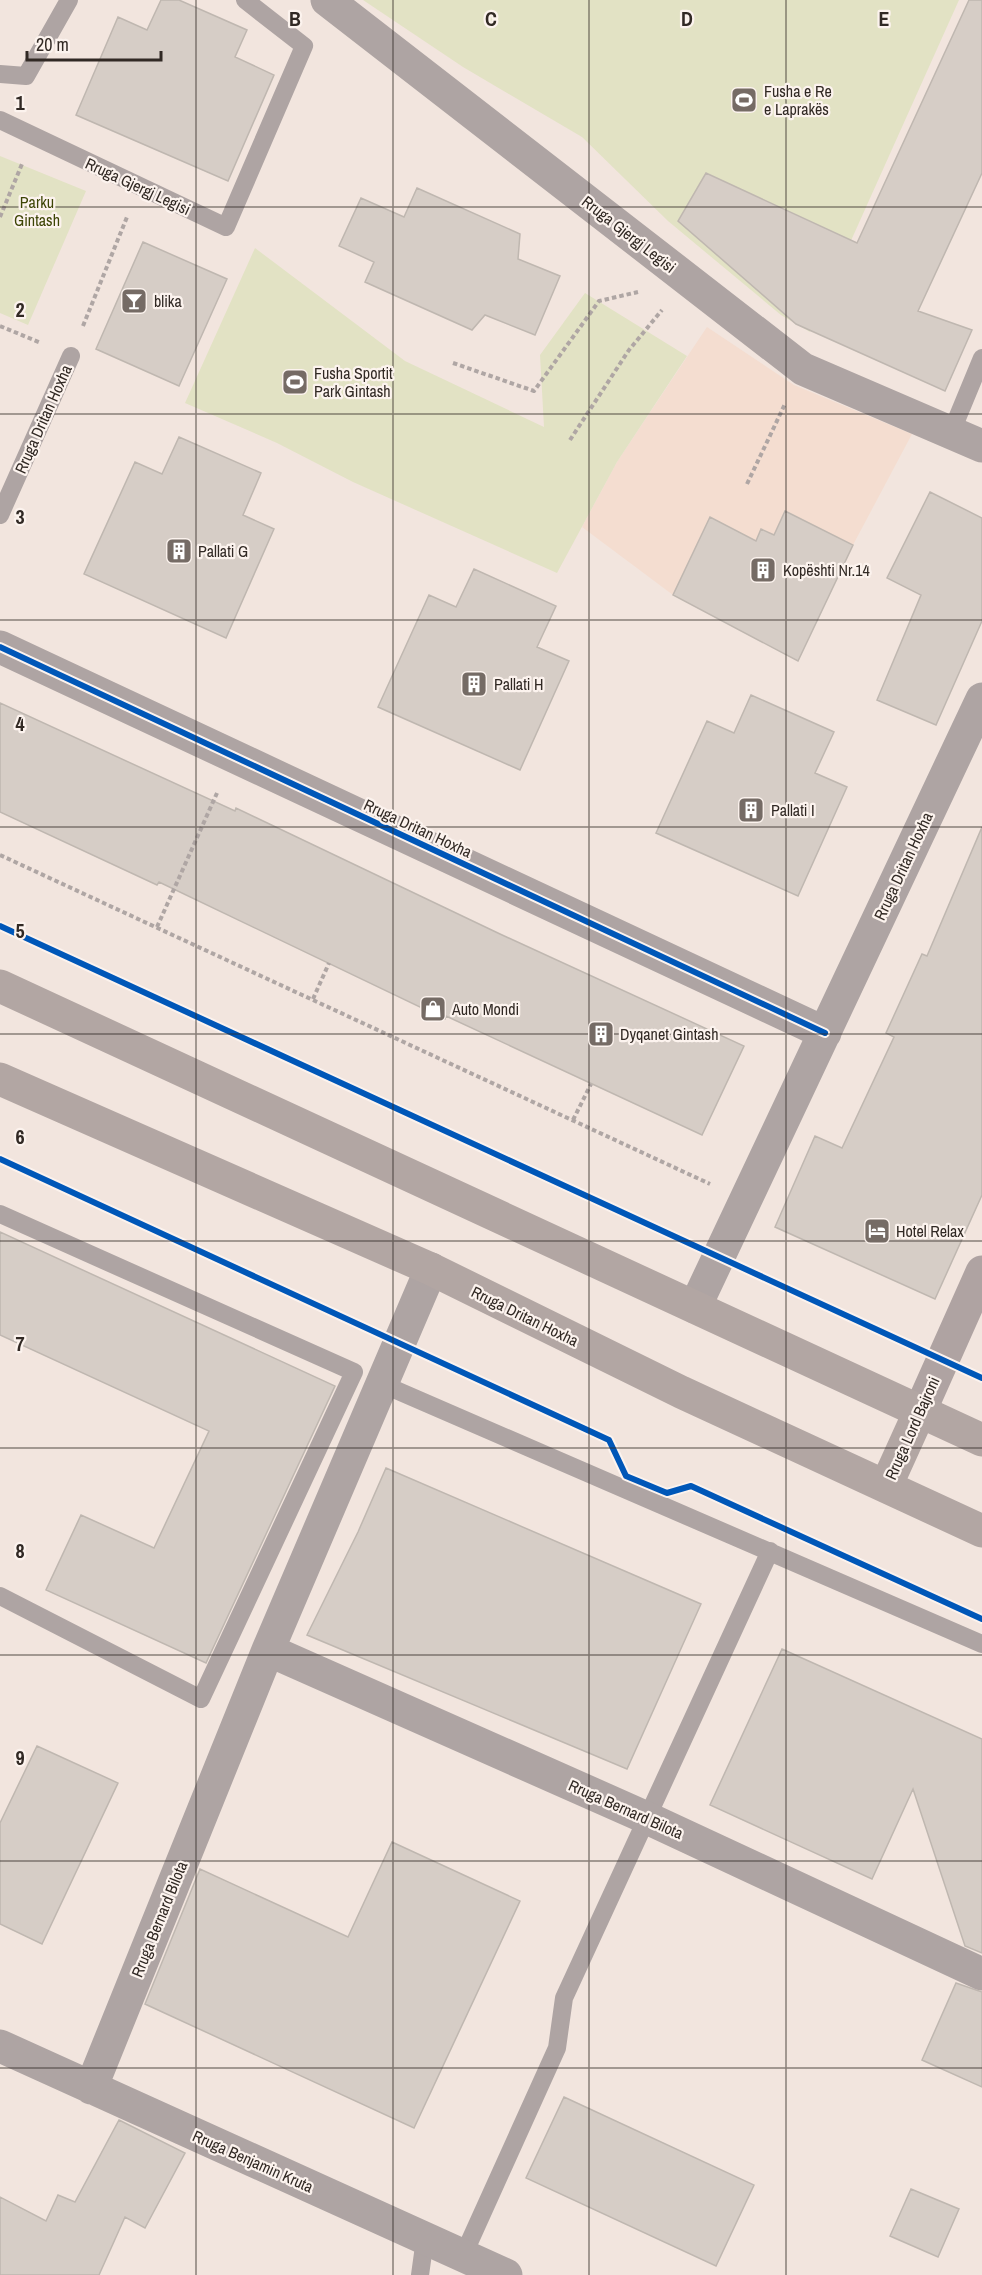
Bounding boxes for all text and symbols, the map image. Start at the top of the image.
text: B [289,5,301,32]
text: C [485,5,497,32]
text: D [681,5,693,32]
text: E [879,5,890,32]
scale bar [27,24,160,62]
text: 20 m [36,32,69,57]
place label: Fusha e Re e Laprakës [764,80,832,120]
sports icon: Fusha e Re e Laprakës [729,85,759,115]
text: 1 [15,89,25,116]
street label: Rruga Gjergj Legisi [82,152,194,220]
street label: Rruga Gjergj Legisi [577,190,681,278]
park label: Parku Gintash [14,191,60,231]
bar icon: blika [119,286,149,316]
place label: blika [154,290,182,312]
text: 2 [15,296,25,323]
street label: Rruga Dritan Hoxha [9,361,77,477]
place label: Fusha Sportit Park Gintash [314,362,393,402]
sports icon: Fusha Sportit Park Gintash [280,367,310,397]
text: 3 [15,503,25,530]
building icon: Pallati G [164,536,194,566]
place label: Pallati G [198,540,248,562]
building icon: Kopështi Nr.14 [748,555,778,585]
place label: Kopështi Nr.14 [783,559,870,581]
building icon: Pallati H [459,669,489,699]
place label: Pallati H [494,673,544,695]
text: 4 [15,710,25,737]
street label: Rruga Dritan Hoxha [360,793,476,863]
building icon: Pallati I [736,795,766,825]
place label: Pallati I [771,799,815,821]
street label: Rruga Dritan Hoxha [868,808,938,924]
text: 5 [15,917,25,944]
shop icon: Auto Mondi [418,994,448,1024]
place label: Auto Mondi [451,998,519,1020]
building icon: Dyqanet Gintash [586,1019,616,1049]
place label: Dyqanet Gintash [620,1023,718,1045]
text: 6 [15,1123,25,1150]
hotel icon: Hotel Relax [862,1216,892,1246]
place label: Hotel Relax [896,1220,964,1242]
street label: Rruga Dritan Hoxha [468,1281,583,1352]
text: 7 [15,1330,25,1357]
street label: Rruga Lord Bajroni [879,1373,945,1483]
text: 8 [15,1537,25,1564]
text: 9 [15,1744,25,1771]
street label: Rruga Bernard Bilota [565,1774,687,1844]
street label: Rruga Bernard Bilota [126,1857,193,1980]
street label: Rruga Benjamin Kruta [189,2125,317,2198]

